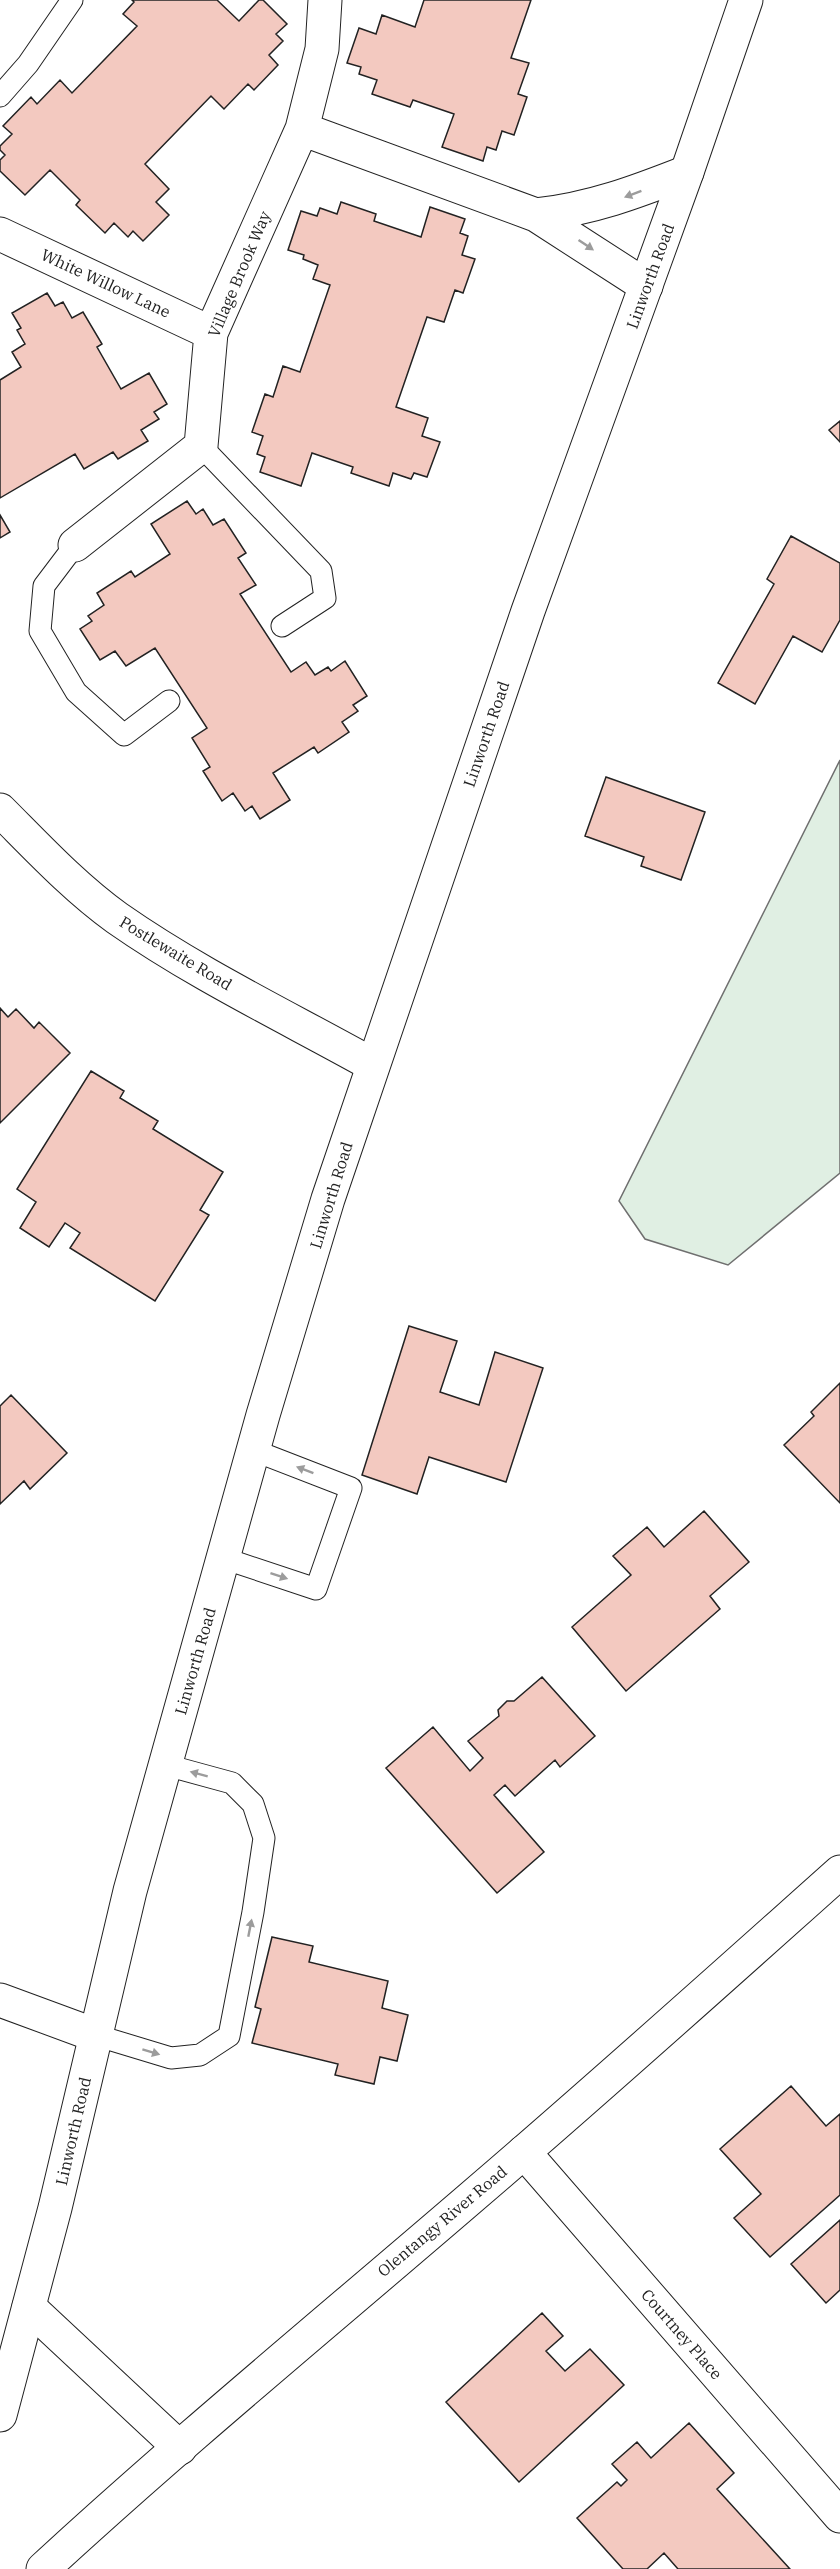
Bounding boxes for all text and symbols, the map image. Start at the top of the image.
one-way arrow [623,189,641,199]
street label: Village Brook Way [203,207,275,340]
street label: Linworth Road [622,220,678,331]
one-way arrow [577,240,594,251]
street label: White Willow Lane [38,244,174,322]
street label: Linworth Road [459,678,514,790]
street label: Postlewaite Road [116,912,236,995]
street label: Linworth Road [305,1139,357,1251]
one-way arrow [296,1465,314,1475]
one-way arrow [270,1572,288,1582]
street label: Linworth Road [170,1605,220,1717]
one-way arrow [190,1769,208,1778]
one-way arrow [246,1918,255,1937]
one-way arrow [142,2048,160,2057]
street label: Linworth Road [51,2075,95,2187]
street label: Olentangy River Road [373,2161,511,2281]
street label: Courtney Place [637,2285,727,2383]

